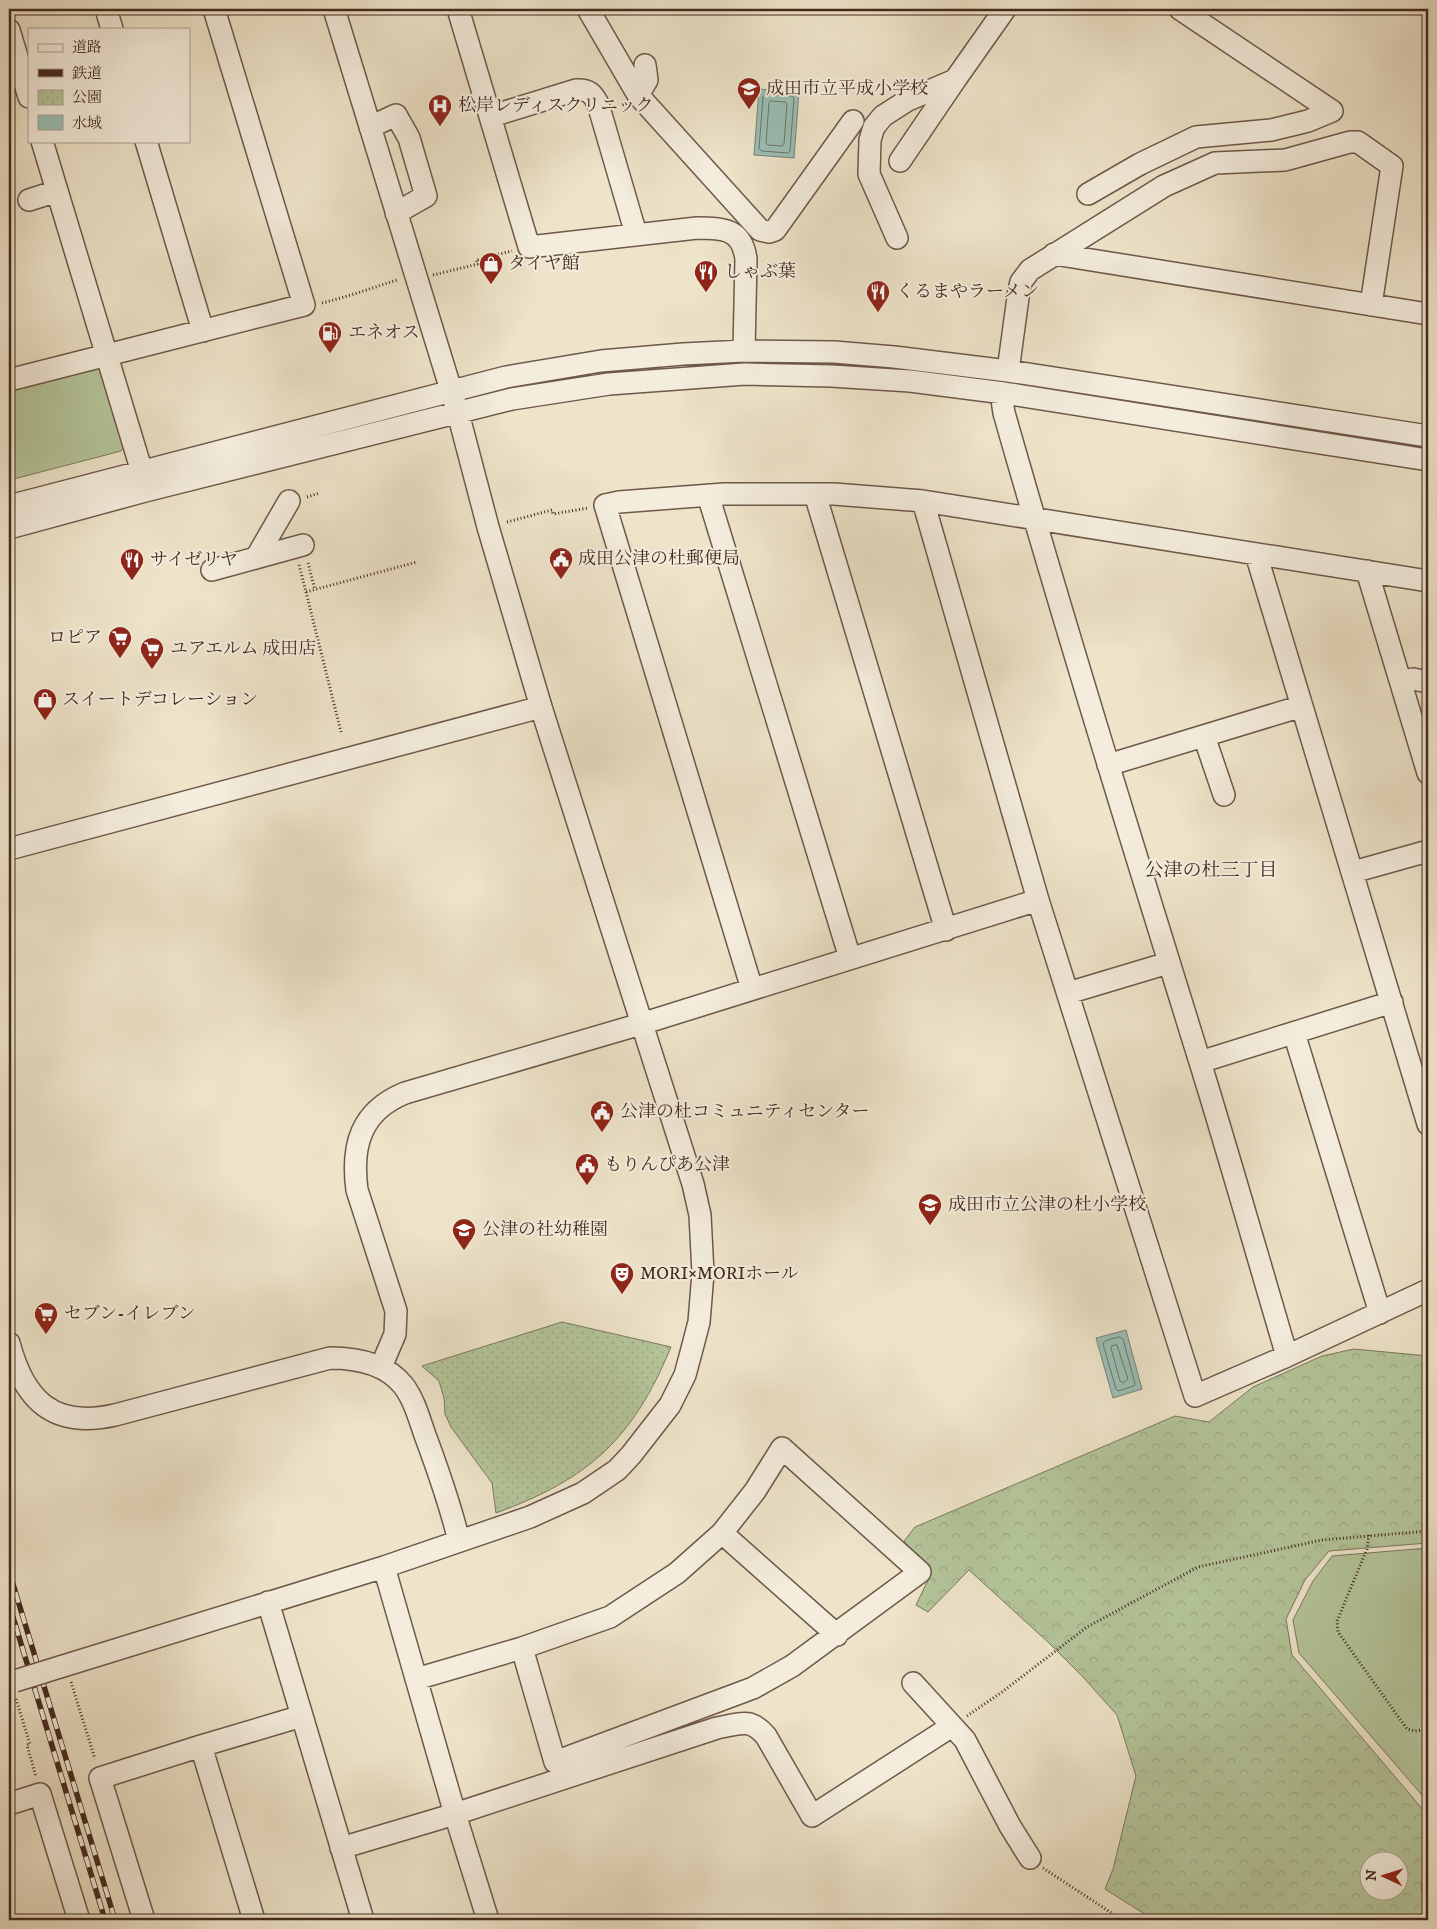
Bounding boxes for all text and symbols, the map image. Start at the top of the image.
legend [28,28,190,142]
text: 道路 [72,38,102,57]
text: 鉄道 [72,64,102,83]
school or university icon: 成田市立平成小学校 [736,76,762,110]
place label: 成田市立平成小学校 [766,78,928,100]
text: 公園 [72,88,102,107]
hospital icon: 松岸レディスクリニック [427,93,453,127]
place label: 松岸レディスクリニック [458,95,653,117]
text: 水域 [72,114,102,133]
shop icon: タイヤ館 [478,251,504,285]
place label: タイヤ館 [508,253,580,275]
restaurant icon: しゃぶ葉 [693,259,719,293]
place label: しゃぶ葉 [724,261,796,283]
restaurant icon: くるまやラーメン [865,279,891,313]
place label: くるまやラーメン [896,281,1039,303]
fuel station icon: エネオス [317,320,343,354]
place label: エネオス [348,322,420,344]
public building icon: 成田公津の杜郵便局 [548,546,574,580]
restaurant icon: サイゼリヤ [119,547,145,581]
place label: 成田公津の杜郵便局 [578,548,740,570]
place label: サイゼリヤ [150,549,238,571]
supermarket icon: ロピア [107,625,133,659]
place label: ロピア [48,627,102,649]
supermarket icon: ユアエルム 成田店 [139,636,165,670]
place label: ユアエルム 成田店 [170,638,316,660]
shop icon: スイートデコレーション [32,687,58,721]
place label: スイートデコレーション [62,689,258,711]
district label: 公津の杜三丁目 [1144,859,1278,882]
public building icon: 公津の杜コミュニティセンター [589,1099,615,1133]
place label: 公津の杜コミュニティセンター [620,1101,869,1123]
public building icon: もりんぴあ公津 [574,1152,600,1186]
place label: もりんぴあ公津 [604,1154,730,1176]
school or university icon: 成田市立公津の杜小学校 [917,1192,943,1226]
place label: 成田市立公津の杜小学校 [948,1194,1146,1216]
school or university icon: 公津の社幼稚園 [451,1217,477,1251]
place label: 公津の社幼稚園 [482,1219,608,1241]
theatre icon: MORI×MORIホール [609,1261,635,1295]
place label: MORI×MORIホール [640,1263,799,1285]
supermarket icon: セブン-イレブン [33,1301,59,1335]
place label: セブン-イレブン [64,1303,196,1325]
north arrow [1360,1852,1410,1902]
text: N [1363,1868,1381,1882]

